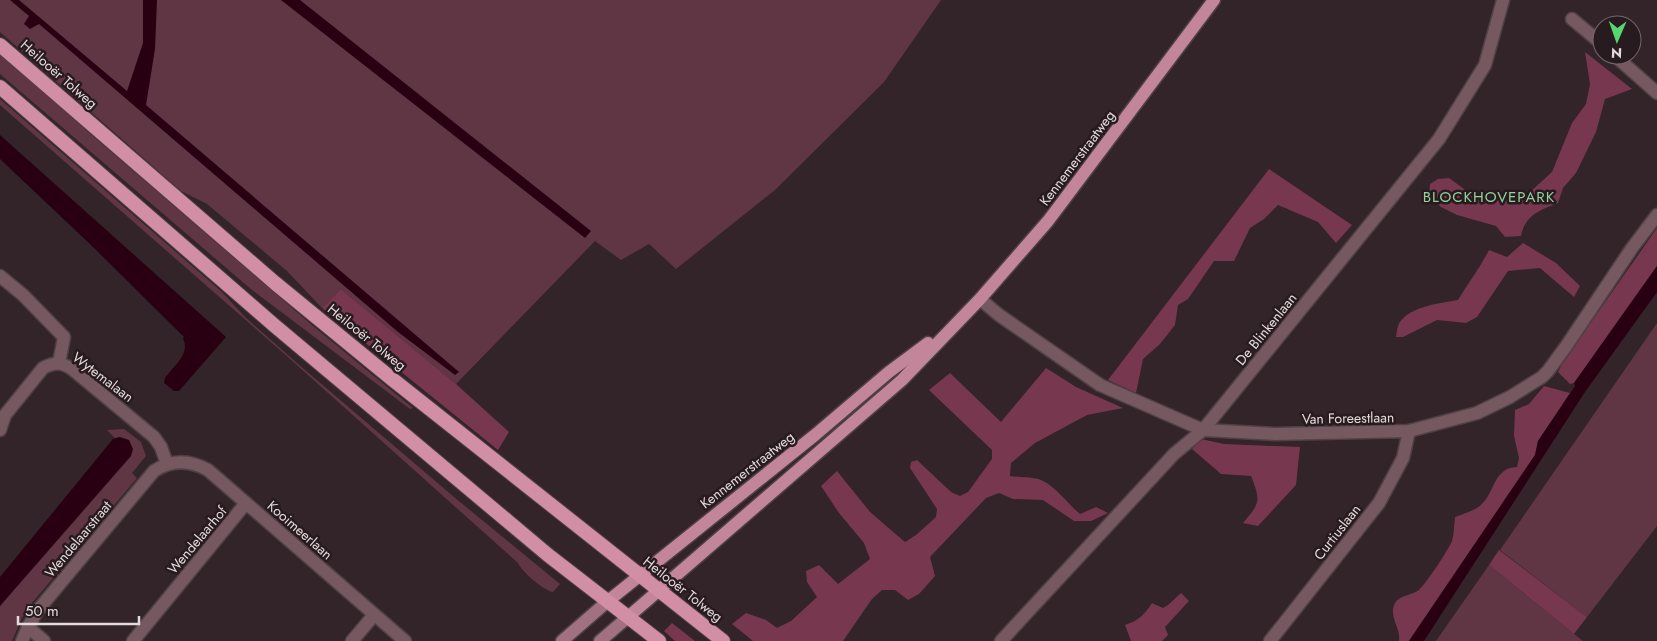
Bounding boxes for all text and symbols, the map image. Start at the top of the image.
north arrow [1592,15,1642,65]
street label: Heilooër Tolweg [16,35,102,113]
text: N [1611,43,1622,63]
street label: Kennemerstraatweg [1035,106,1119,210]
district label: BLOCKHOVEPARK [1423,186,1555,208]
street label: De Blinkenlaan [1231,289,1301,369]
street label: Heilooër Tolweg [323,299,411,375]
street label: Wytemalaan [68,347,138,407]
street label: Van Foreestlaan [1302,407,1394,429]
street label: Kennemerstraatweg [696,427,798,513]
street label: Wendelaarstraat [40,496,116,582]
street label: Kooimeerlaan [263,496,337,564]
street label: Curtiuslaan [1309,500,1365,564]
street label: Wendelaarhof [163,501,232,578]
street label: Heilooër Tolweg [639,552,727,626]
scale bar [18,594,139,626]
text: 50 m [25,600,59,622]

